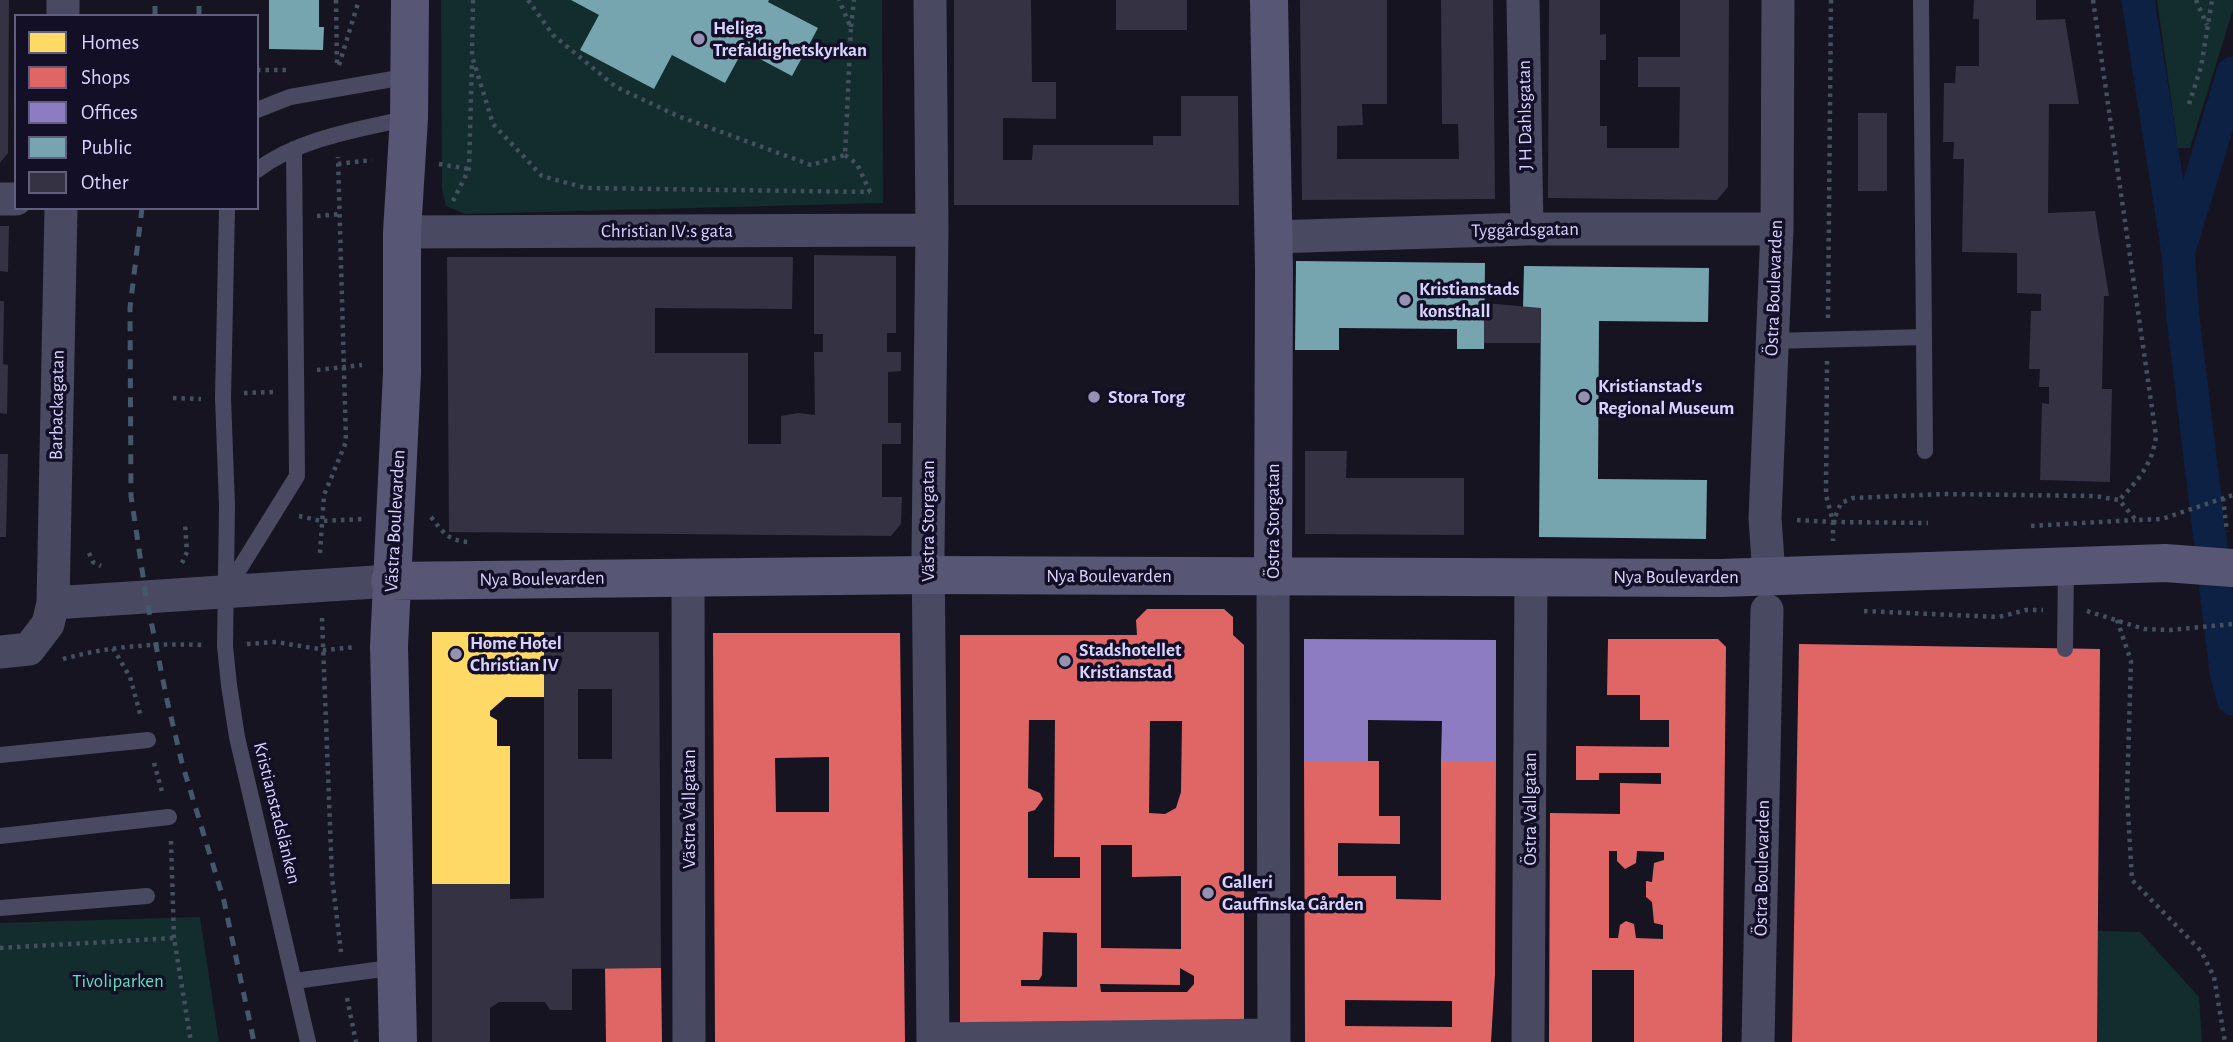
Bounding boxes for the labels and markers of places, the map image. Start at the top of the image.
place label: Heliga Trefaldighetskyrkan [713,17,867,61]
marker: Heliga Trefaldighetskyrkan [691,31,707,47]
place label: Kristianstads konsthall [1419,278,1519,322]
marker: Kristianstads konsthall [1397,292,1413,308]
place label: Kristianstad's Regional Museum [1598,375,1734,419]
place label: Stora Torg [1108,386,1185,408]
marker: Stora Torg [1086,389,1102,405]
marker: Kristianstad's Regional Museum [1576,389,1592,405]
place label: Home Hotel Christian IV [470,632,562,676]
place label: Stadshotellet Kristianstad [1079,639,1181,683]
marker: Home Hotel Christian IV [448,646,464,662]
marker: Stadshotellet Kristianstad [1057,653,1073,669]
place label: Galleri Gauffinska Gården [1222,871,1364,915]
marker: Galleri Gauffinska Gården [1200,885,1216,901]

